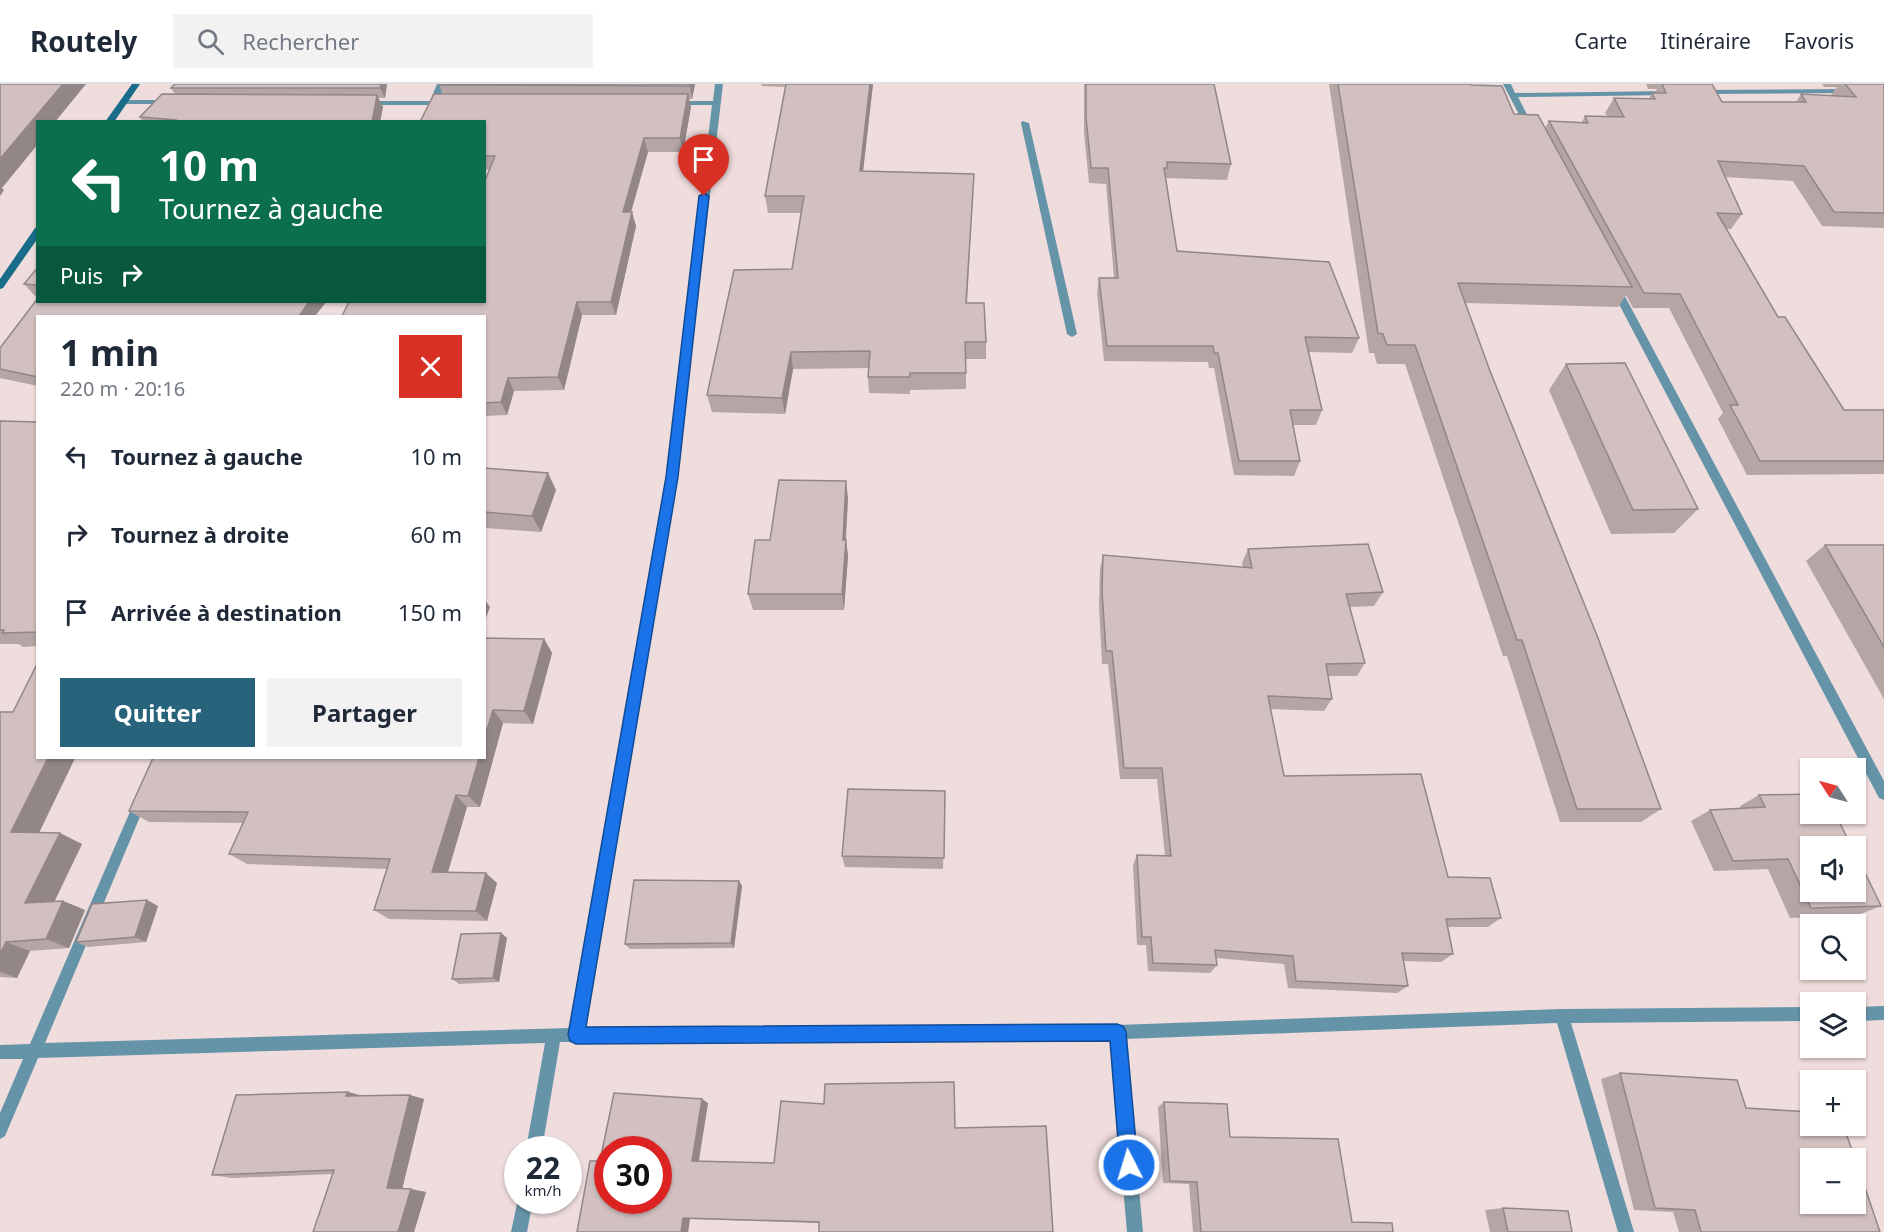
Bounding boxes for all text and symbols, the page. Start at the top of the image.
search box [173,14,593,68]
text: Routely [30,22,137,60]
icon: search [194,25,227,58]
text: Rechercher [242,26,359,56]
text: Carte [1574,27,1627,55]
text: Itinéraire [1660,27,1751,55]
text: Favoris [1784,27,1854,55]
pin [678,134,729,196]
text: 10 m [159,136,259,193]
icon: arrive [687,143,720,176]
icon: left [60,144,138,222]
text: Tournez à gauche [159,190,383,227]
icon: right [115,258,148,291]
text: Puis [60,260,103,290]
text: 1 min [60,328,159,377]
button: close [399,335,462,398]
text: 220 m · 20:16 [60,375,185,402]
icon: left [60,440,93,473]
text: Tournez à gauche [111,441,303,471]
text: 10 m [411,441,462,471]
icon: right [60,518,93,551]
text: Tournez à droite [111,519,289,549]
text: 60 m [411,519,462,549]
icon: arrive [60,596,93,629]
text: Arrivée à destination [111,597,342,627]
text: 150 m [398,597,462,627]
button: Quitter [60,678,255,747]
button: Partager [267,678,462,747]
north arrow [1800,758,1866,824]
map controls [1800,758,1866,1214]
button: sound [1800,836,1866,902]
button: search [1800,914,1866,980]
button: layers [1800,992,1866,1058]
button: + [1800,1070,1866,1136]
position arrow [1097,1133,1161,1197]
speed limit sign: 30 [594,1136,672,1214]
text: 22 [526,1147,560,1188]
button: − [1800,1148,1866,1214]
text: km/h [525,1180,561,1200]

